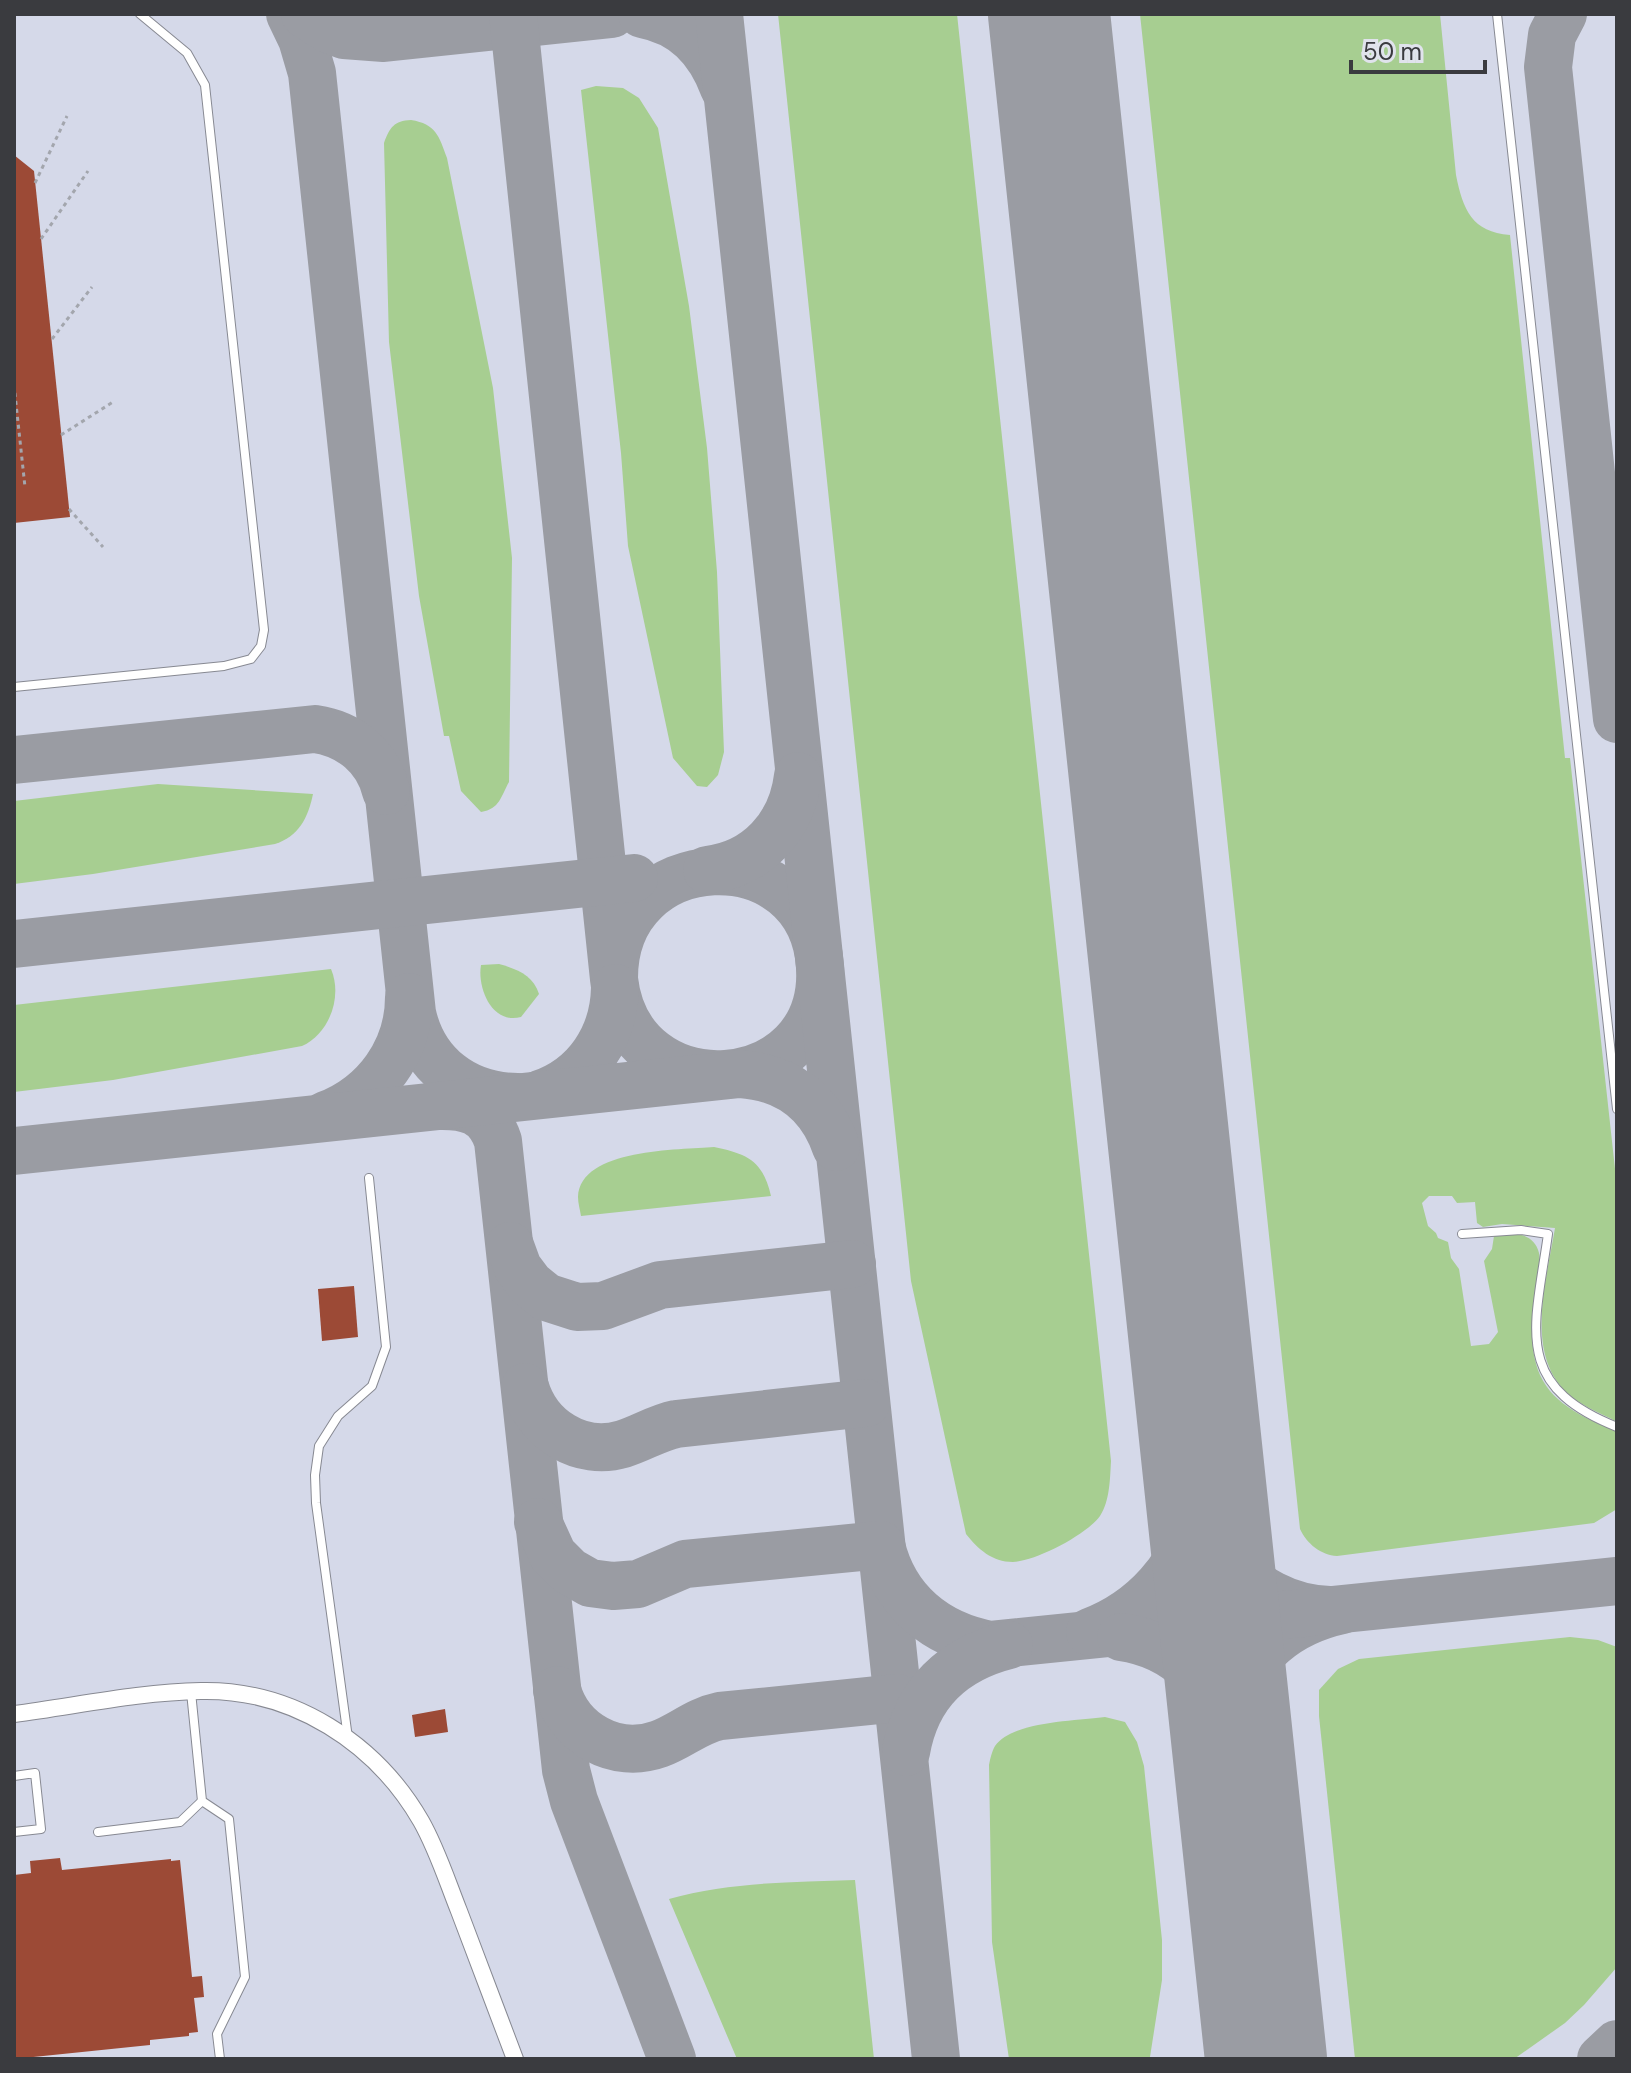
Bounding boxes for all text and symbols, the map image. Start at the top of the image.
scale bar [1351,24,1485,74]
text: 50 m [1363,36,1422,67]

